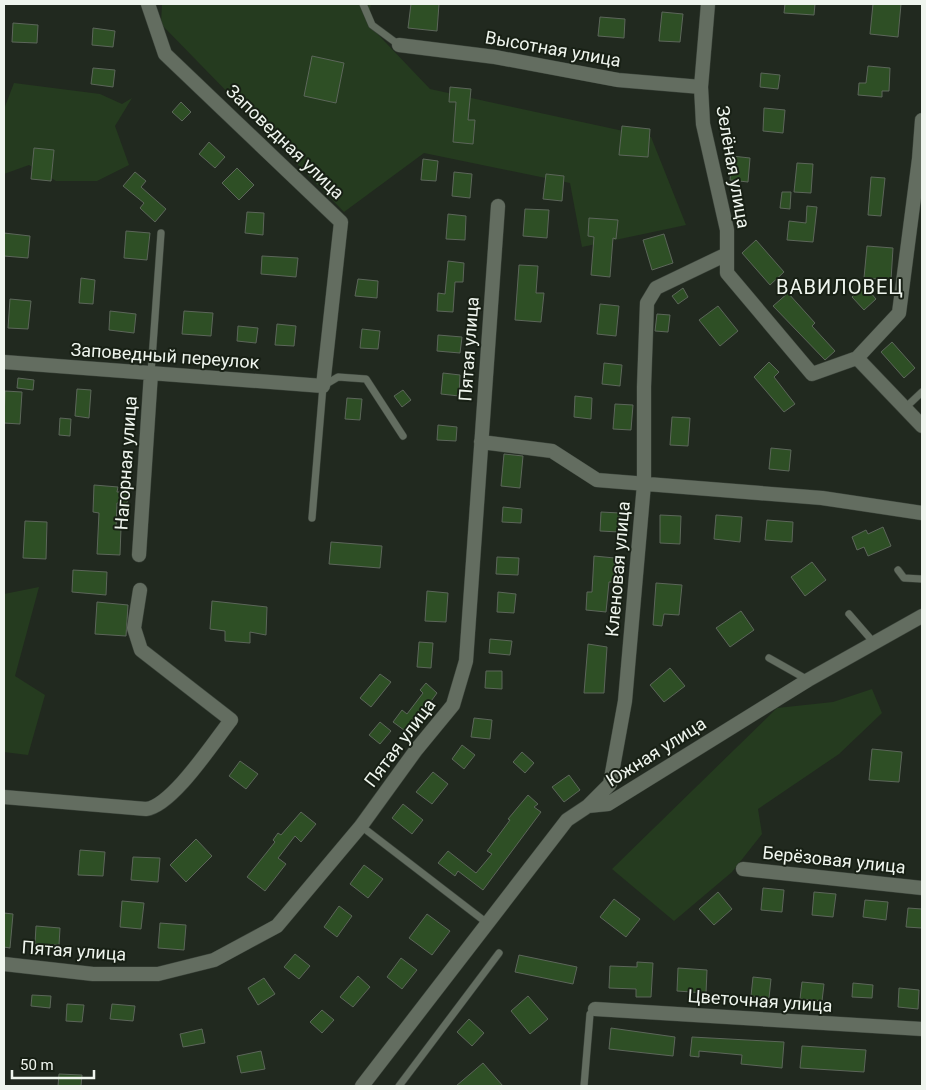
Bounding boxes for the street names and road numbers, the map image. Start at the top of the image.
street label: Высотная улица [484,26,623,71]
street label: Заповедная улица [222,80,349,203]
street label: Зелёная улица [712,104,755,230]
street label: Пятая улица [454,296,483,402]
street label: Заповедный переулок [70,338,260,373]
street label: Нагорная улица [110,395,141,531]
street label: Кленовая улица [601,500,634,638]
street label: Пятая улица [360,695,440,791]
street label: Южная улица [602,713,710,791]
street label: Берёзовая улица [761,842,907,877]
street label: Пятая улица [21,936,127,965]
street label: Цветочная улица [687,985,833,1016]

